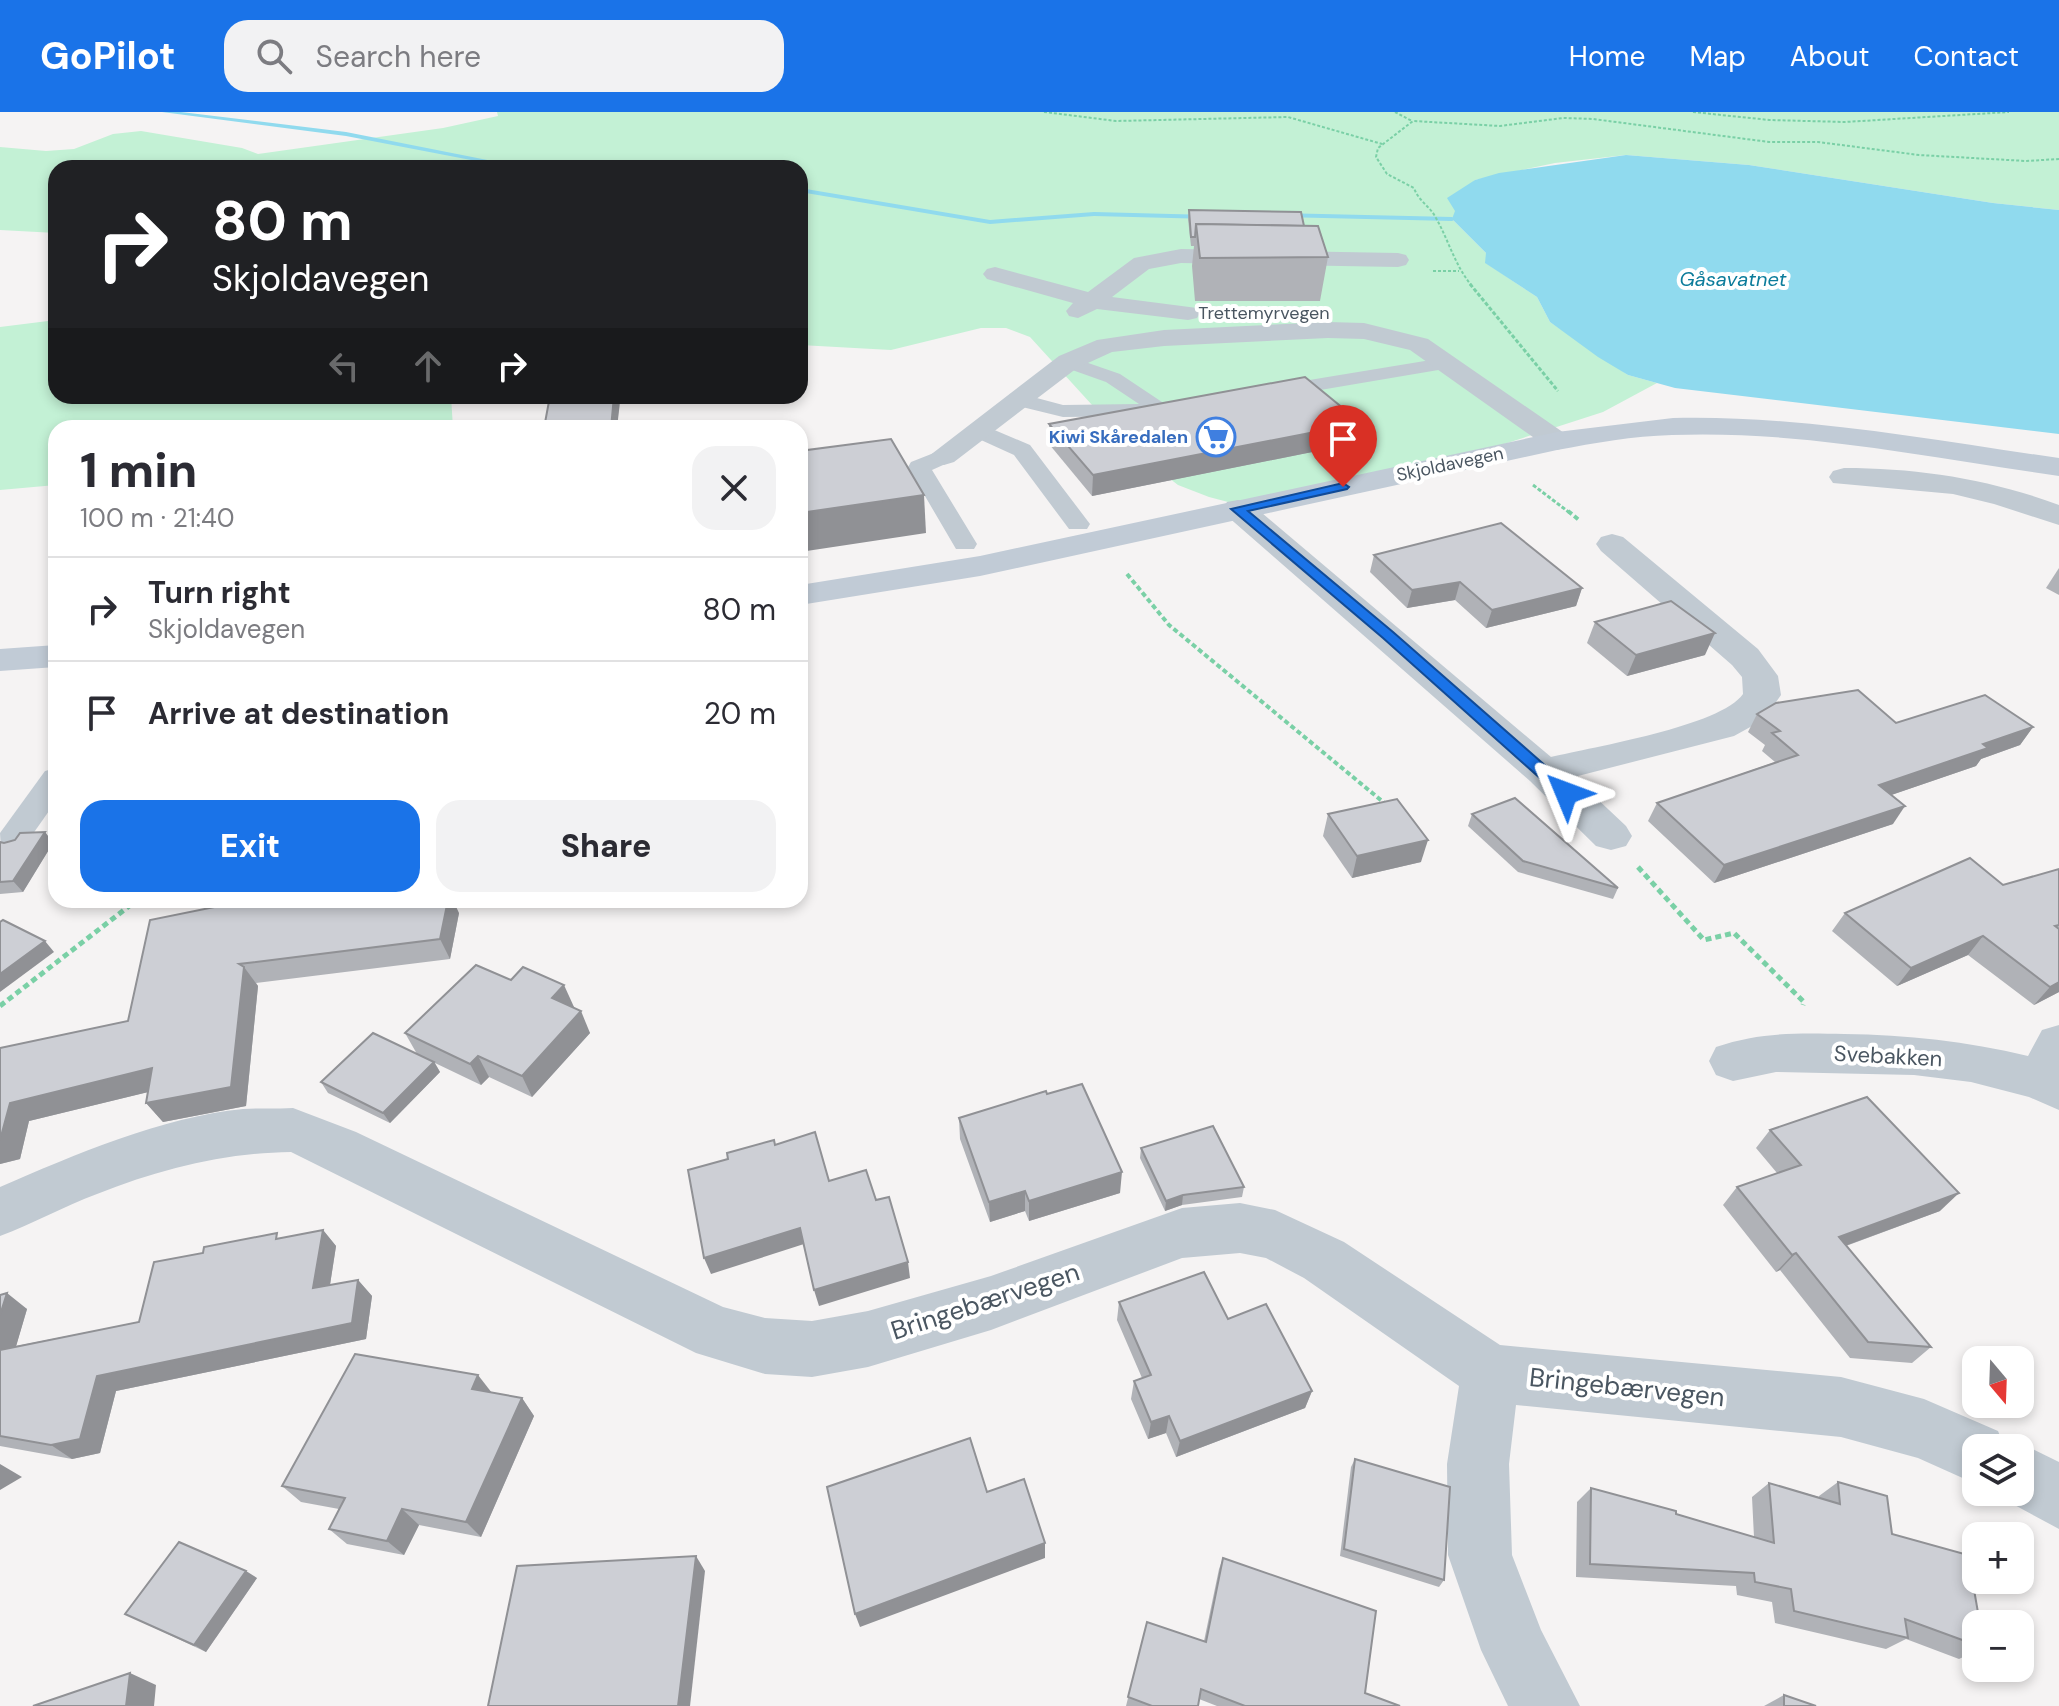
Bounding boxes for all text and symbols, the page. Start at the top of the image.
search box [224,20,784,92]
text: GoPilot [40,31,176,81]
icon: search [252,34,296,78]
text: Search here [316,37,481,76]
text: Home [1569,38,1645,75]
text: Map [1689,38,1746,75]
text: About [1790,38,1869,75]
text: Contact [1913,38,2019,75]
text: 80 m [212,184,353,257]
icon: right [80,192,184,296]
text: Skjoldavegen [212,255,430,302]
water label: Gåsavatnet [1679,266,1787,292]
street label: Trettemyrvegen [1198,301,1330,325]
icon: left [322,344,366,388]
icon: ahead [406,344,450,388]
icon: right [490,344,534,388]
pin [1309,405,1377,487]
supermarket icon: Kiwi Skåredalen [1195,416,1237,458]
icon: arrive [1321,417,1365,461]
place label: Kiwi Skåredalen [1049,425,1188,449]
text: 1 min [80,439,197,502]
street label: Skjoldavegen [1394,441,1506,487]
button: close [692,446,776,530]
text: 100 m · 21:40 [80,501,235,535]
text: Turn right [148,573,291,612]
icon: right [80,587,124,631]
text: 80 m [703,590,776,629]
text: Skjoldavegen [148,612,305,646]
icon: arrive [80,691,124,735]
text: Arrive at destination [148,694,449,733]
text: 20 m [704,694,776,733]
position arrow [1524,751,1608,835]
button: Exit [80,800,420,892]
button: Share [436,800,776,892]
street label: Svebakken [1833,1039,1943,1073]
street label: Bringebærvegen [886,1255,1084,1347]
north arrow [1962,1346,2034,1418]
map controls [1962,1346,2034,1682]
street label: Bringebærvegen [1528,1360,1726,1414]
button: layers [1962,1434,2034,1506]
button: + [1962,1522,2034,1594]
button: − [1962,1610,2034,1682]

